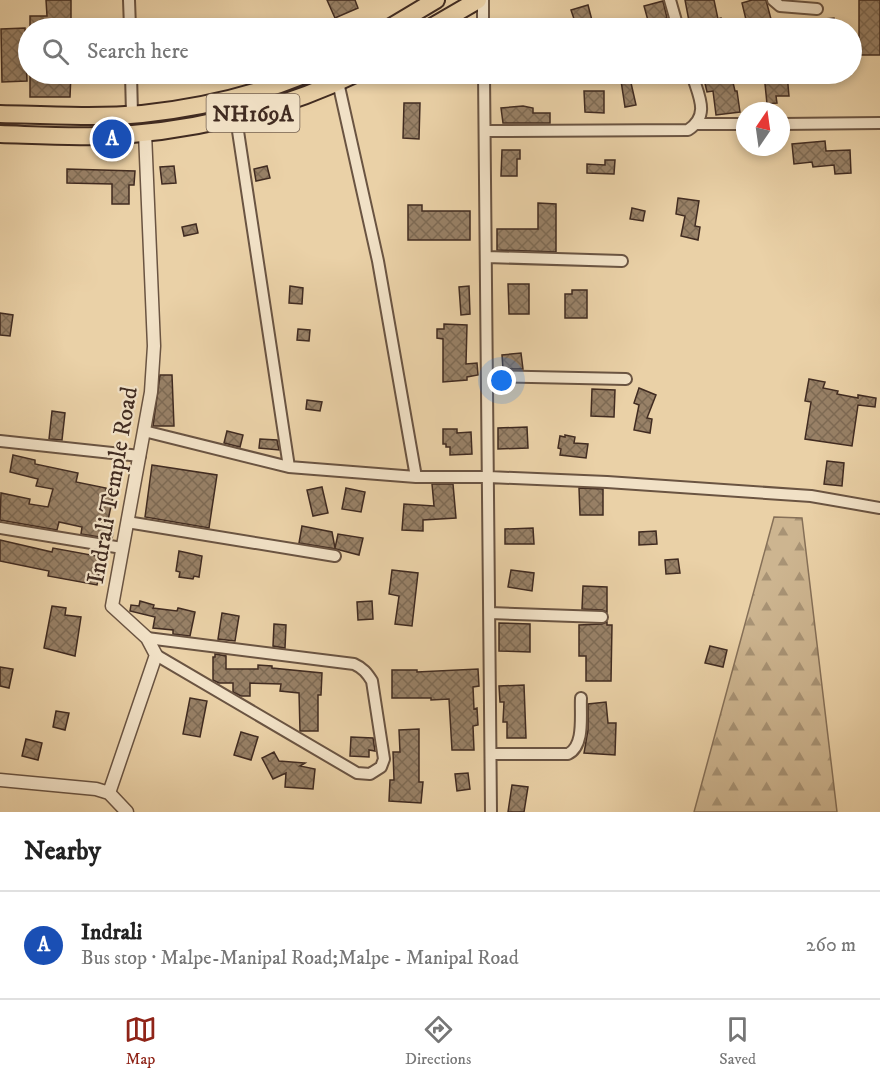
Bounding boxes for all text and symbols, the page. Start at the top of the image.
search box [18,18,862,84]
icon: search [39,35,72,68]
text: Search here [87,38,189,65]
road number: NH169A [206,94,300,132]
north arrow [736,102,790,156]
pin: A [92,116,132,162]
your location [487,366,516,395]
street label: Indrali Temple Road [81,384,145,586]
text: Nearby [24,835,101,868]
text: Indrali [81,919,142,946]
text: A [37,933,50,958]
text: 260 m [806,933,856,958]
text: Bus stop · Malpe-Manipal Road;Malpe - Manipal Road [81,946,519,971]
tab: Map [124,1013,157,1069]
tab: Directions [405,1013,471,1069]
tab: Saved [719,1013,756,1069]

